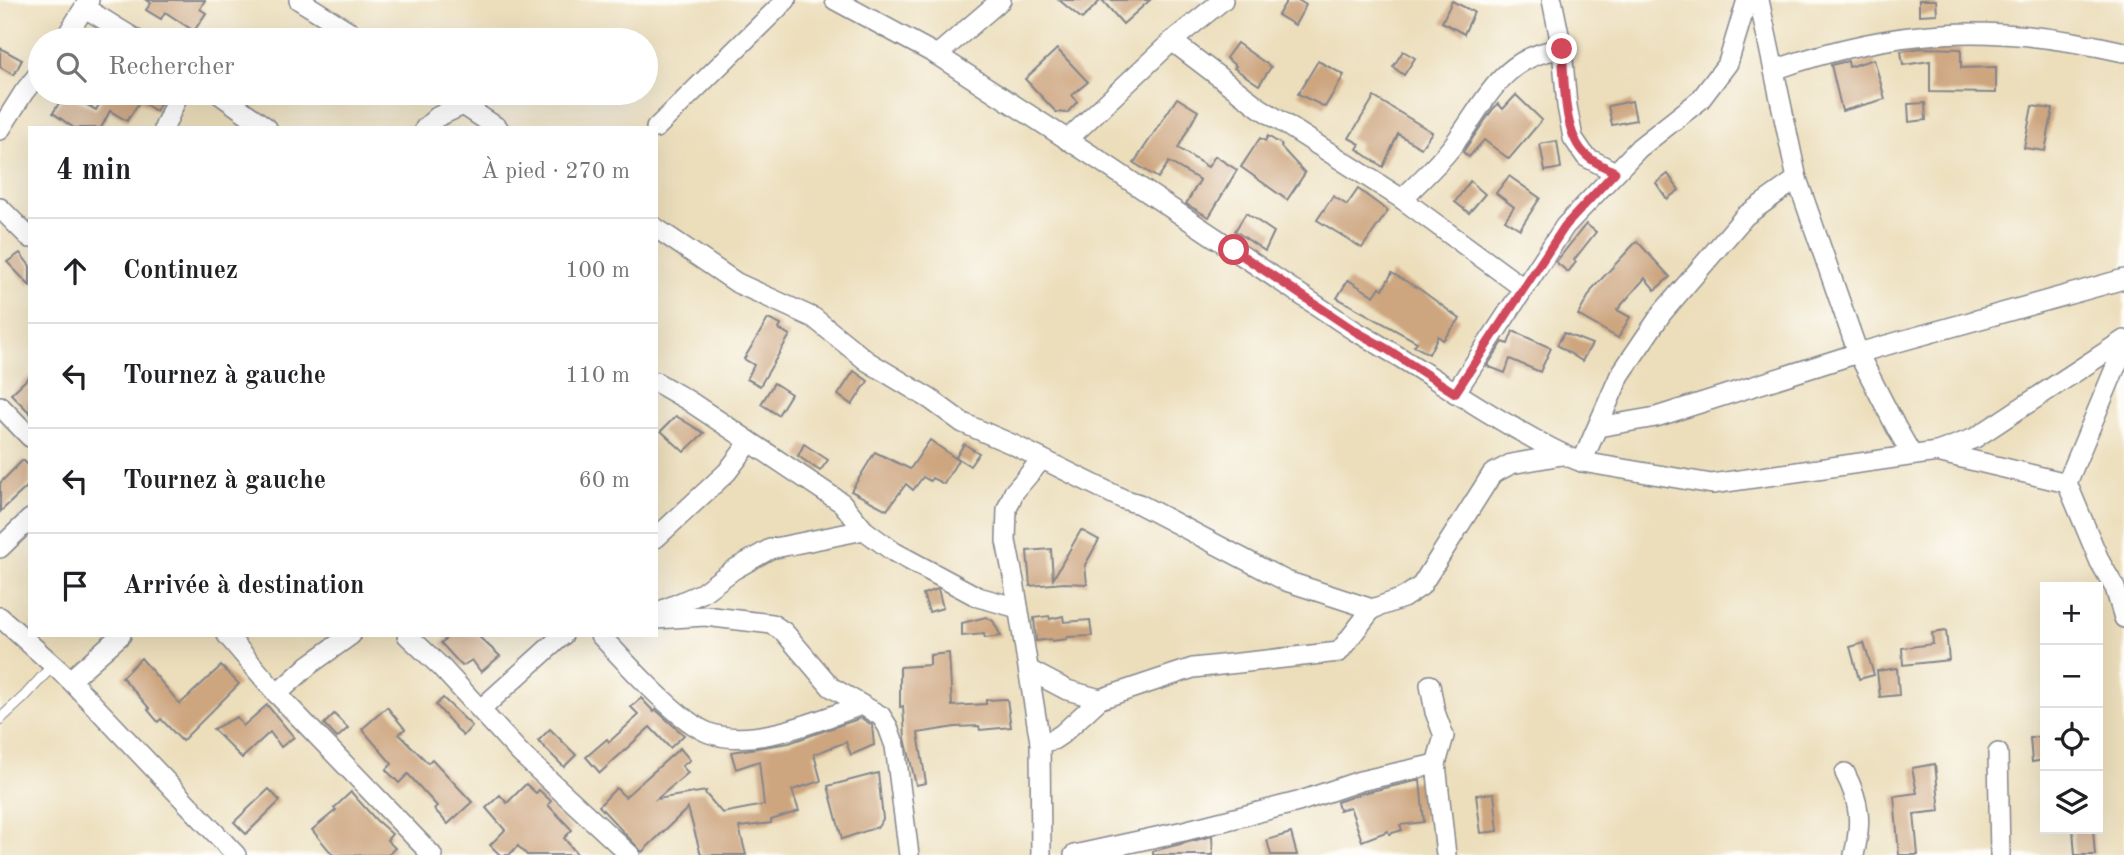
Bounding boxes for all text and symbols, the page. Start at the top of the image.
search box [28,28,658,105]
route end [1546,33,1577,64]
icon: search [52,48,90,86]
text: Rechercher [108,54,235,80]
text: 4 min [56,156,131,186]
text: À pied · 270 m [481,160,630,183]
route start [1218,234,1249,265]
icon: ahead [56,252,94,290]
text: Continuez [123,258,238,284]
text: 100 m [565,259,630,282]
icon: left [56,357,94,395]
text: Tournez à gauche [123,363,326,389]
text: 110 m [565,364,630,387]
icon: left [56,462,94,500]
text: Tournez à gauche [123,468,326,494]
text: 60 m [579,469,630,492]
icon: arrive [56,567,94,605]
text: Arrivée à destination [123,573,365,599]
map controls [2040,582,2103,834]
button: + [2040,582,2103,645]
button: − [2040,645,2103,708]
button: locate [2040,708,2103,771]
button: layers [2040,771,2103,834]

